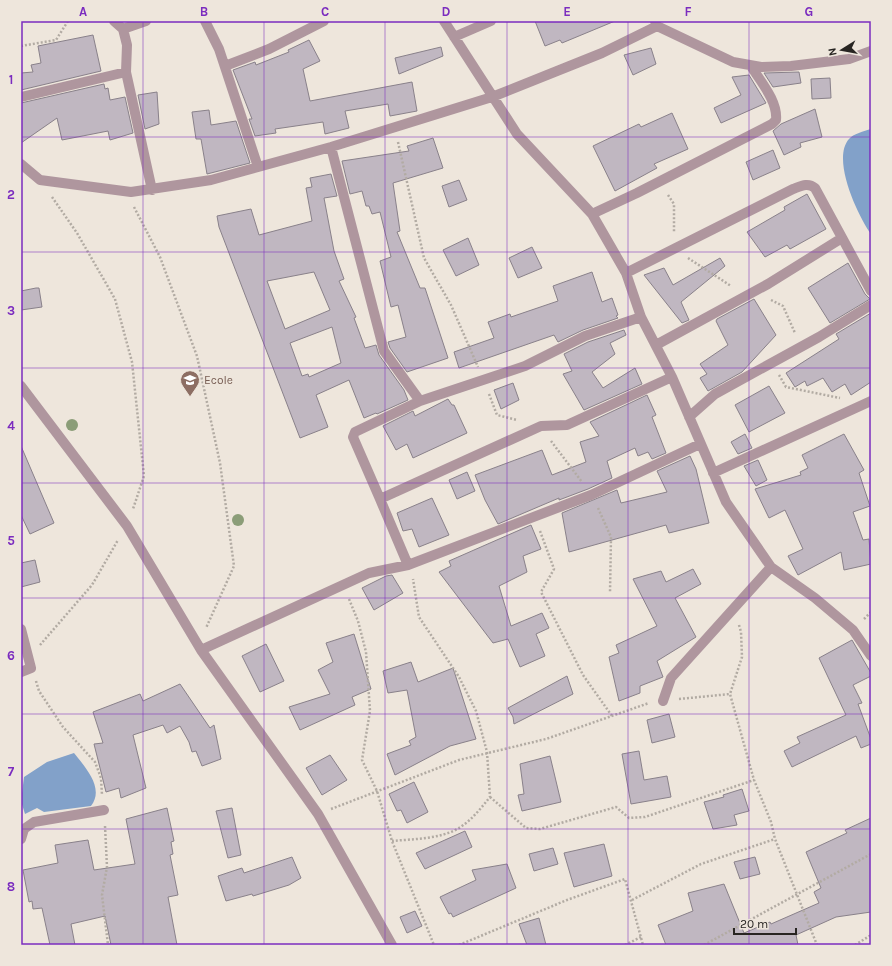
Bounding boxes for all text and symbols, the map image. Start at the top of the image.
text: A [79,4,87,19]
text: B [200,4,208,19]
text: C [321,4,329,19]
text: D [442,4,451,19]
text: E [563,4,571,19]
text: F [684,4,692,19]
text: G [805,4,813,19]
north arrow [822,30,862,70]
text: N [826,47,840,57]
text: 1 [9,72,13,87]
text: 2 [7,187,15,202]
text: 3 [7,303,15,318]
school or university icon: Ecole [179,369,201,397]
place label: Ecole [204,373,233,387]
text: 4 [7,418,15,433]
text: 5 [7,533,15,548]
text: 6 [7,648,15,663]
text: 7 [8,764,15,779]
text: 8 [7,879,15,894]
scale bar [734,910,796,936]
text: 20 m [740,917,768,931]

